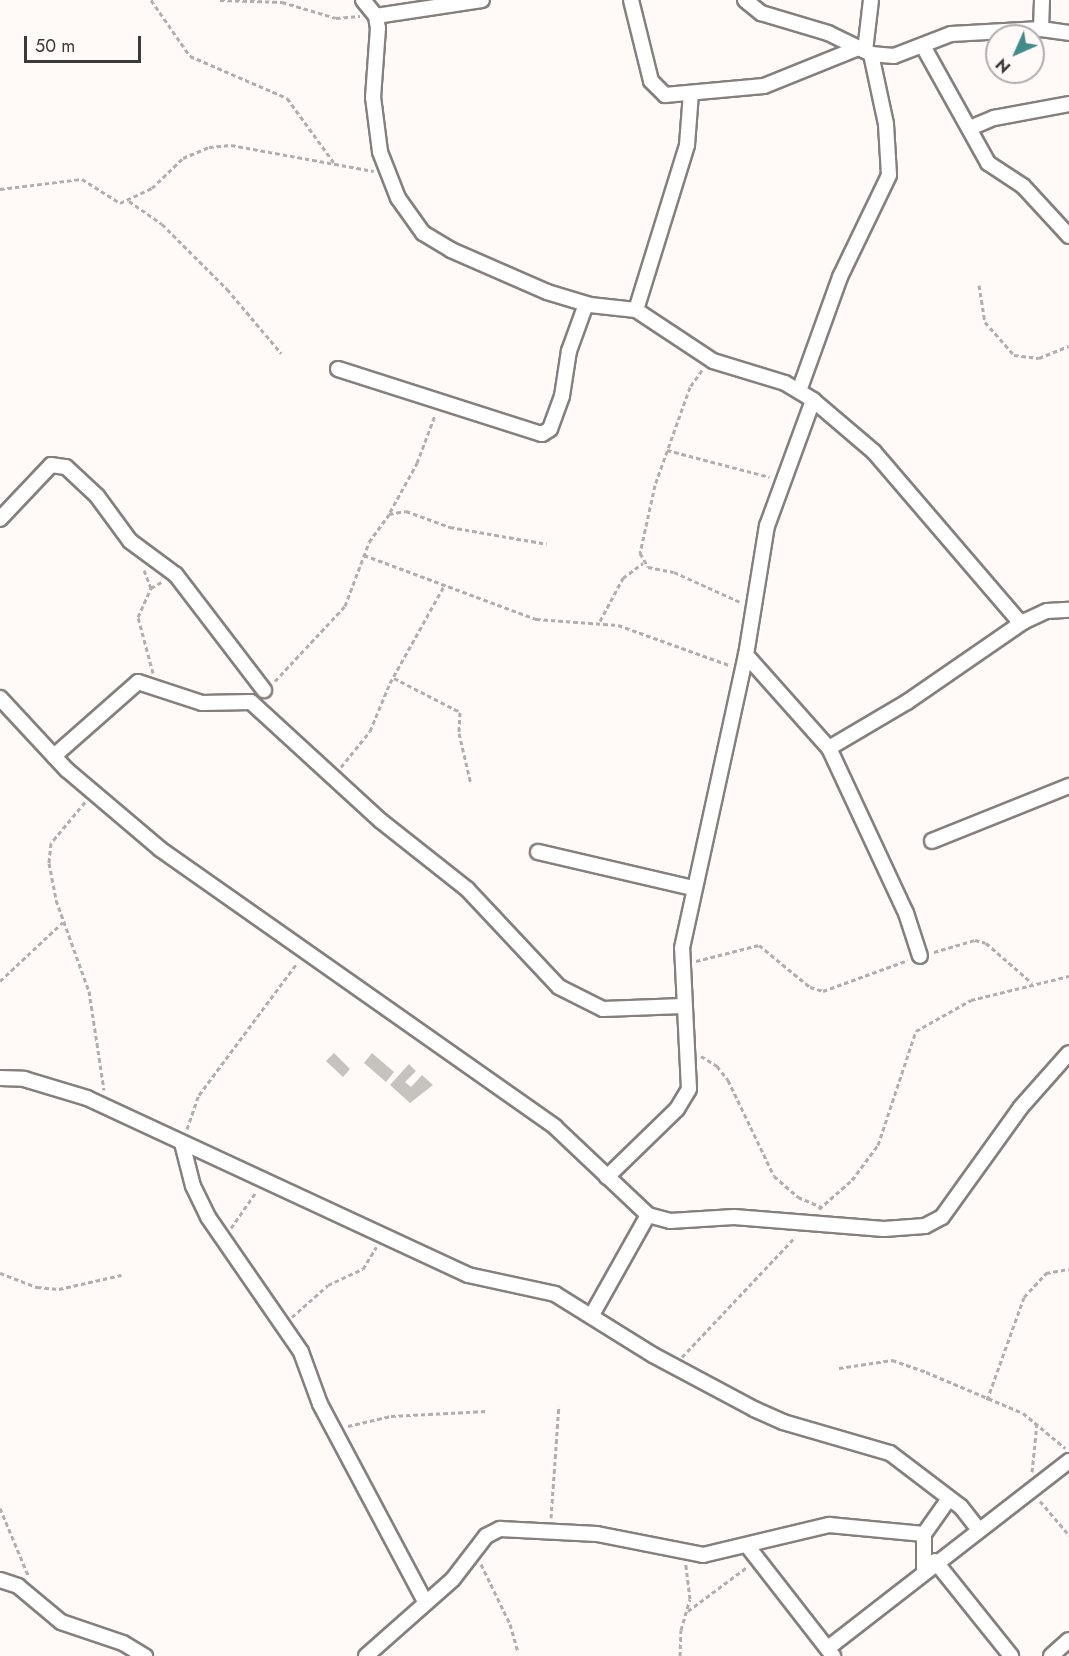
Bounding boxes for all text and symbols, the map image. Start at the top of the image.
scale bar [27,24,144,62]
north arrow [985,24,1045,84]
text: 50 m [35,33,75,59]
text: N [991,53,1016,78]

